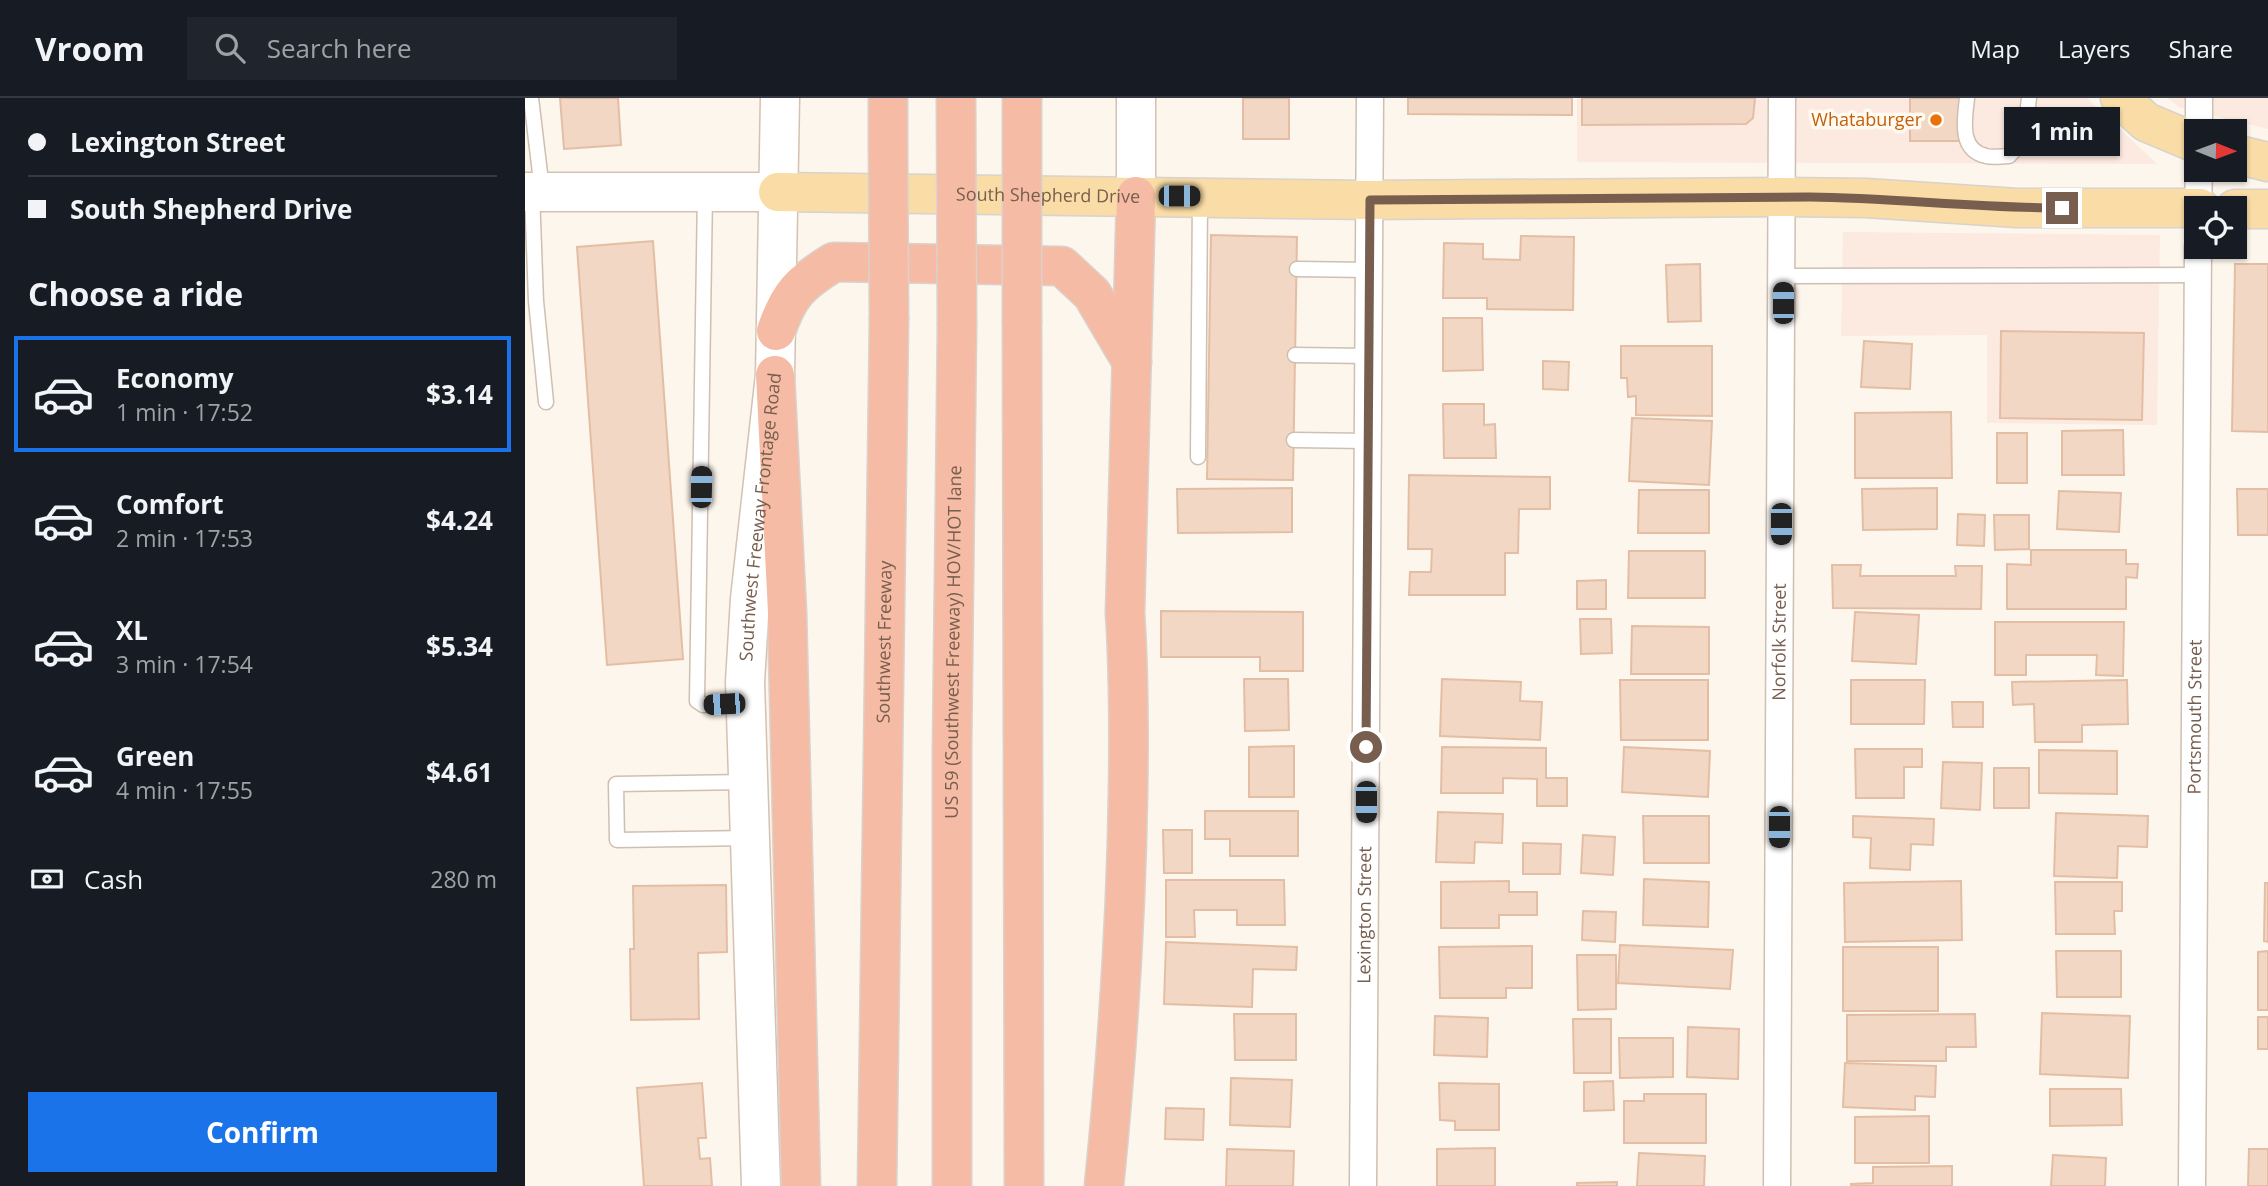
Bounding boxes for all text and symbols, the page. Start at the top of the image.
search box [187,17,677,80]
text: Vroom [35,26,145,71]
icon: search [211,29,249,67]
text: Search here [267,30,412,66]
text: Map [1970,32,2020,65]
text: Layers [2058,32,2131,65]
text: Share [2169,32,2233,65]
callout: 1 min [2004,106,2120,155]
place label: Whataburger [1811,107,1923,131]
marker: Whataburger [1928,112,1944,128]
text: 1 min [2030,115,2094,147]
north arrow [2184,119,2247,182]
map controls [2184,119,2247,259]
text: Lexington Street [70,124,285,160]
street label: South Shepherd Drive [956,181,1140,208]
car [1159,186,1201,207]
text: South Shepherd Drive [70,191,352,227]
route end [2046,192,2078,224]
button: locate [2184,196,2247,259]
text: Choose a ride [28,272,243,315]
car [1773,282,1794,324]
text: Economy [116,360,234,396]
icon: car [32,363,95,426]
street label: Southwest Freeway Frontage Road [733,371,786,662]
text: $3.14 [426,376,493,412]
text: 1 min · 17:52 [116,396,253,428]
street label: US 59 (Southwest Freeway) HOV/HOT lane [939,465,966,819]
car [691,466,712,508]
text: Comfort [116,486,223,522]
icon: car [32,489,95,552]
text: $4.24 [426,502,493,538]
car [1771,503,1792,545]
text: 2 min · 17:53 [116,522,253,554]
street label: Southwest Freeway [870,559,897,724]
street label: Norfolk Street [1766,583,1791,701]
text: XL [116,612,148,648]
icon: car [32,615,95,678]
text: $5.34 [426,628,493,664]
street label: Portsmouth Street [2182,639,2206,795]
text: 3 min · 17:54 [116,648,253,680]
car [703,692,746,716]
route start [1350,731,1382,763]
text: Green [116,738,194,774]
icon: car [32,741,95,804]
text: $4.61 [426,754,493,790]
text: 4 min · 17:55 [116,774,253,806]
car [1356,781,1377,823]
car [1769,806,1790,848]
street label: Lexington Street [1351,846,1376,984]
icon: cash [28,860,66,898]
text: Cash [84,861,143,897]
text: 280 m [430,863,497,895]
button: Confirm [28,1092,497,1172]

